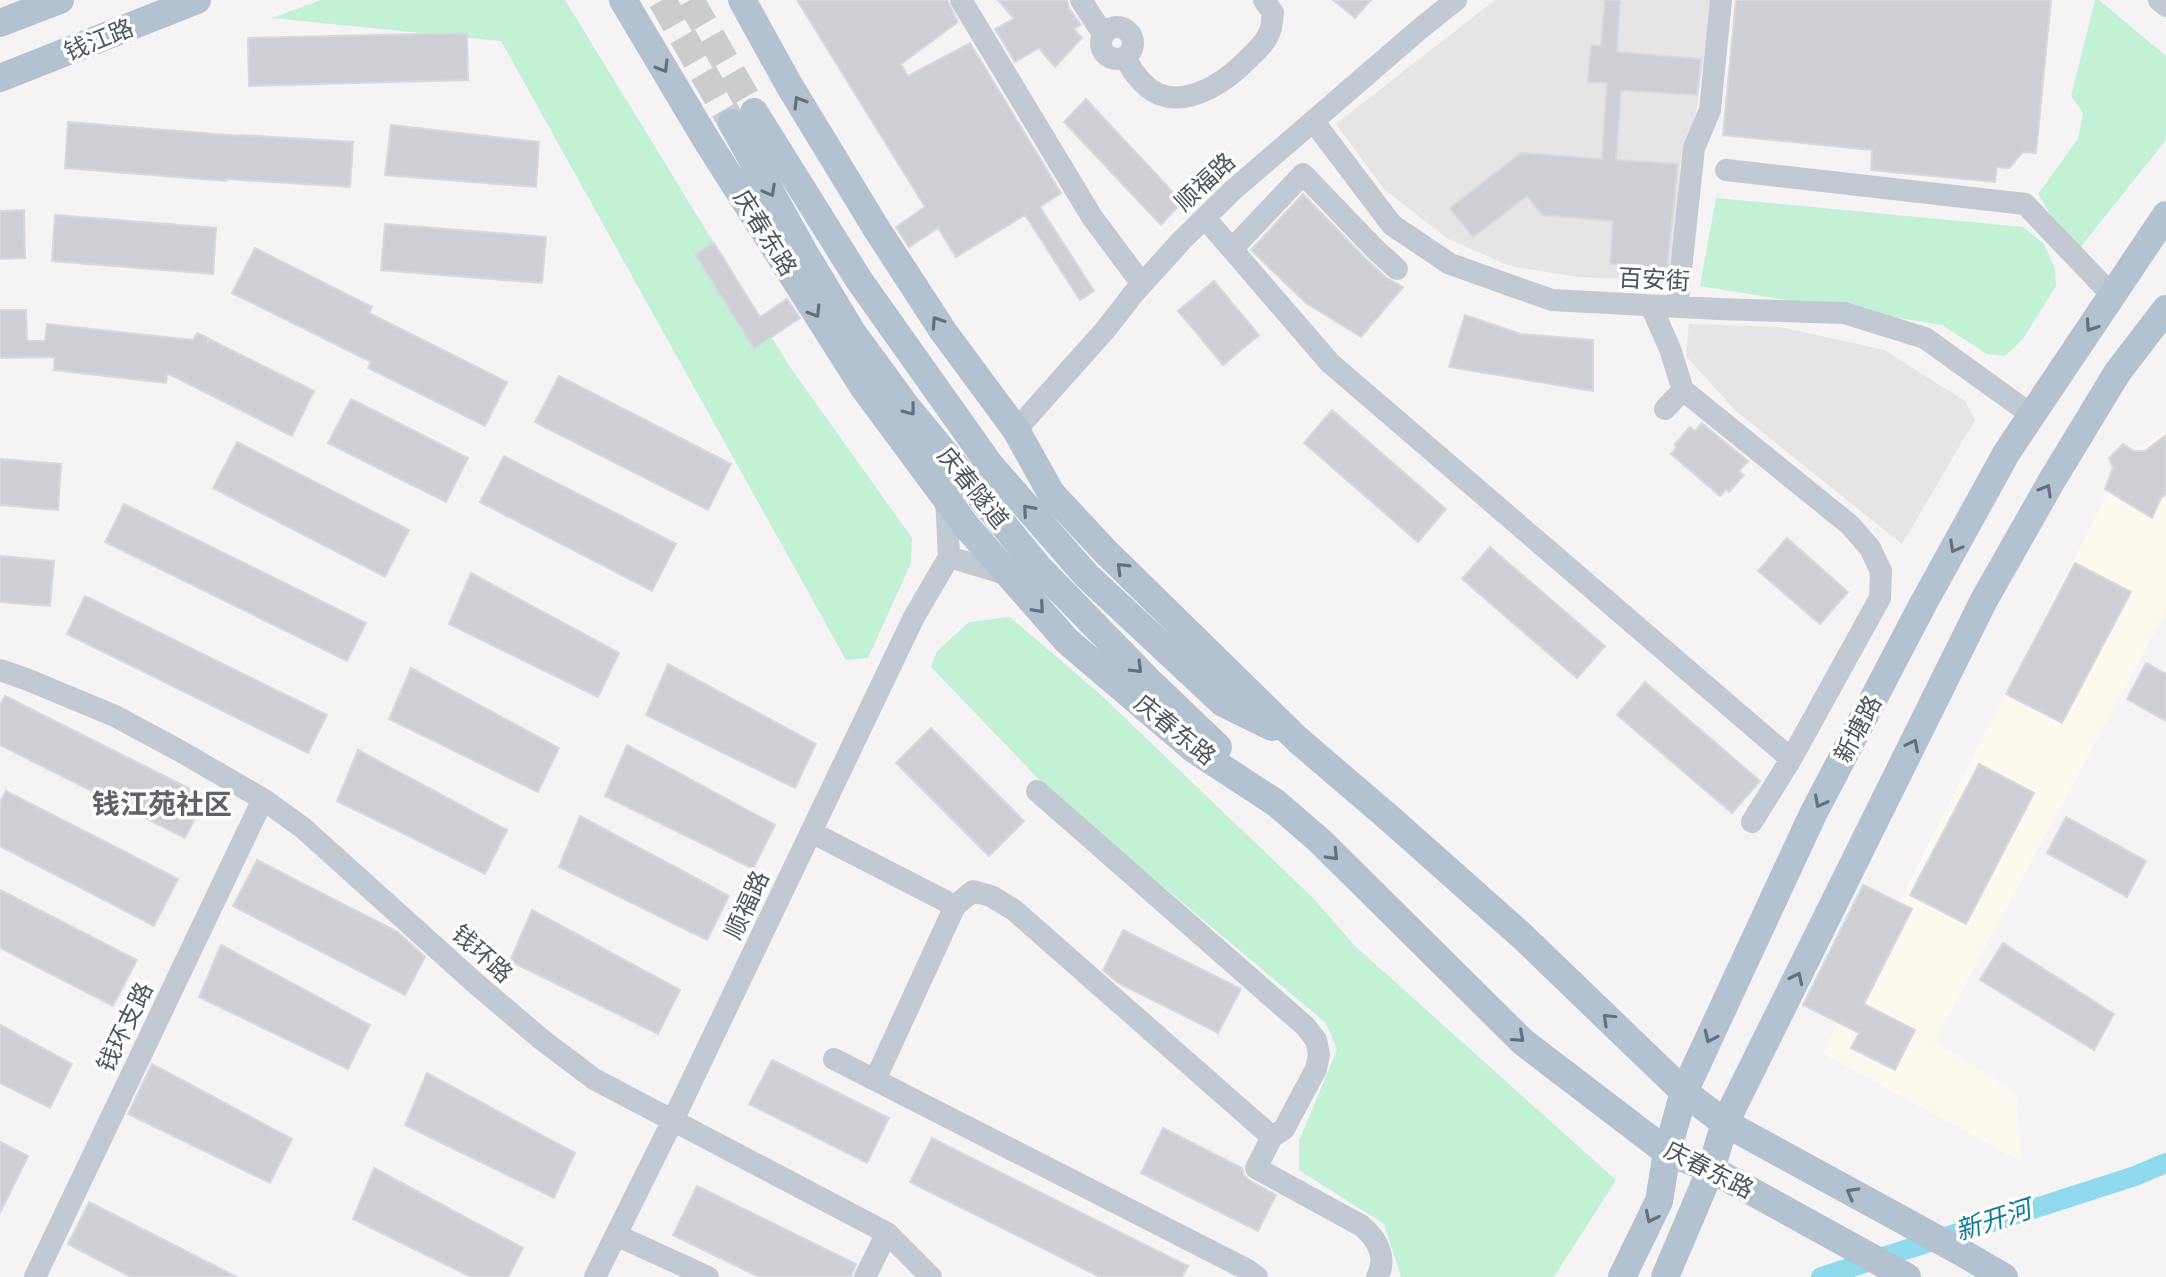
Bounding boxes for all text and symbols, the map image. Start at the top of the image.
street label: 钱江路 [59,11,139,70]
one-way arrow [653,58,669,73]
one-way arrow [793,96,808,111]
street label: 顺福路 [1167,145,1244,220]
street label: 庆春东路 [724,183,805,283]
one-way arrow [760,183,776,197]
street label: 百安街 [1617,261,1691,300]
one-way arrow [806,303,821,318]
one-way arrow [931,316,946,331]
one-way arrow [2086,318,2101,332]
one-way arrow [900,401,914,416]
street label: 庆春隧道 [929,440,1016,537]
one-way arrow [2036,484,2052,499]
one-way arrow [1024,504,1038,519]
one-way arrow [1949,538,1965,553]
one-way arrow [1117,563,1131,577]
one-way arrow [1029,599,1043,614]
one-way arrow [1128,659,1142,673]
street label: 庆春东路 [1126,687,1223,774]
street label: 新塘路 [1826,689,1891,769]
one-way arrow [1903,739,1918,754]
district label: 钱江苑社区 [92,785,232,825]
one-way arrow [1814,793,1829,808]
one-way arrow [1324,846,1339,860]
street label: 顺福路 [716,865,779,945]
street label: 钱环路 [443,917,520,991]
one-way arrow [1787,972,1803,986]
street label: 钱环支路 [89,976,162,1078]
one-way arrow [1603,1013,1617,1028]
one-way arrow [1510,1028,1524,1043]
one-way arrow [1704,1029,1720,1043]
street label: 庆春东路 [1658,1133,1759,1208]
one-way arrow [1846,1188,1861,1203]
water label: 新开河 [1950,1189,2041,1250]
one-way arrow [1646,1208,1661,1223]

